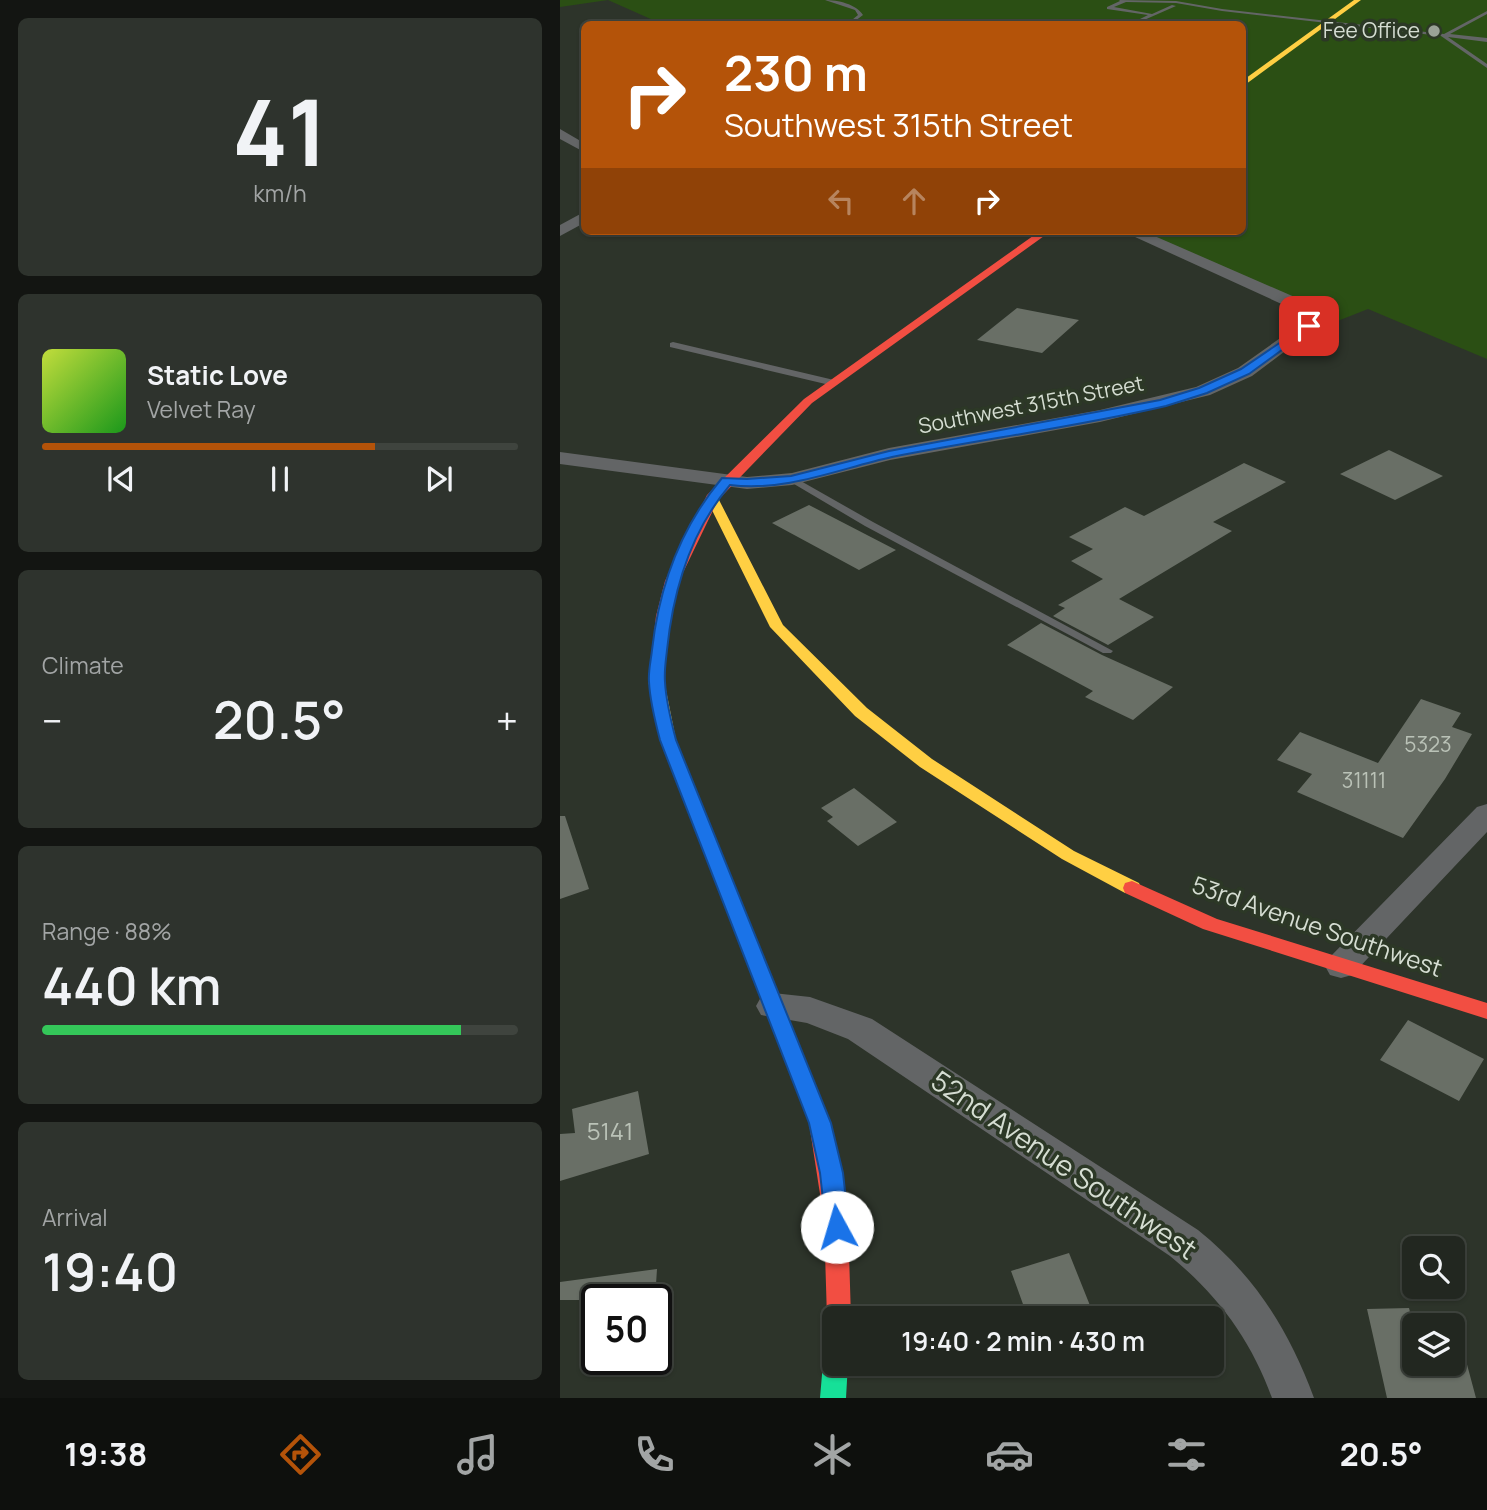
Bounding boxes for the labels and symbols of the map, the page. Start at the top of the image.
place label: Fee Office [1323,16,1420,44]
marker: Fee Office [1426,23,1442,39]
pin [1279,296,1339,356]
street label: Southwest 315th Street [916,368,1146,440]
house number: 5323 [1404,730,1452,758]
house number: 31111 [1342,766,1386,794]
street label: 53rd Avenue Southwest [1188,867,1447,984]
street label: 52nd Avenue Southwest [924,1061,1205,1267]
house number: 5141 [587,1114,633,1147]
position arrow [800,1190,874,1264]
speed limit sign: 50 [581,1284,672,1375]

